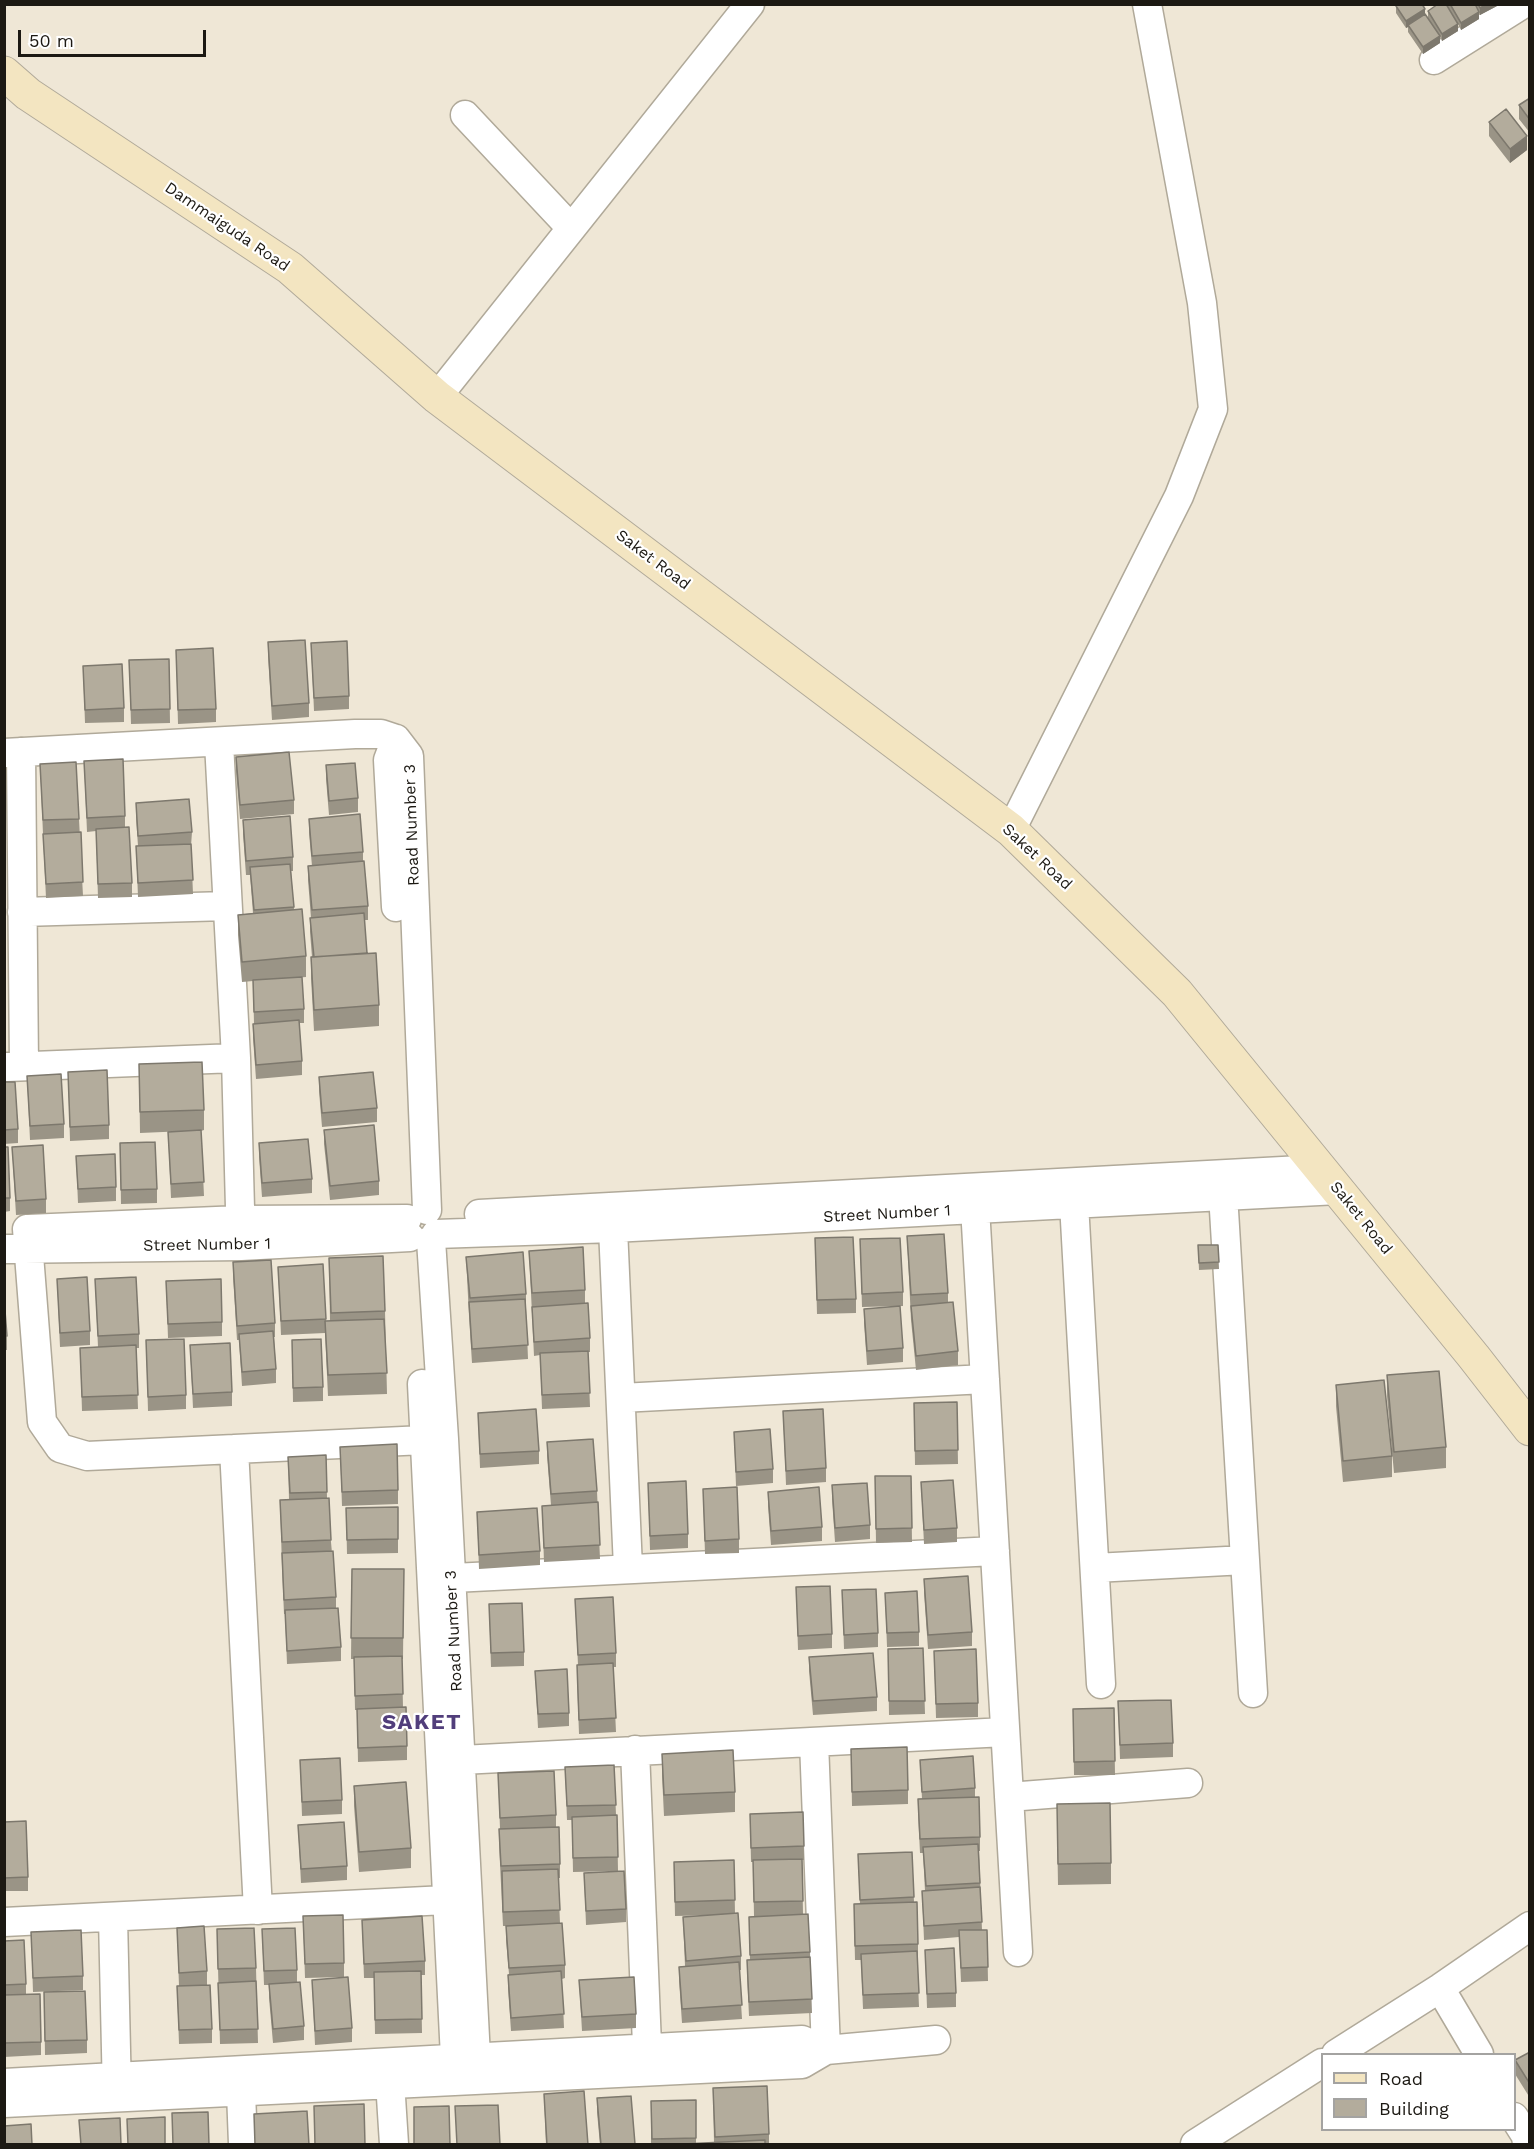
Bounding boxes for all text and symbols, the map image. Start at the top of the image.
scale bar [21,18,208,56]
text: 50 m [29,30,74,51]
street label: Dammaiguda Road [161,178,293,276]
street label: Saket Road [612,526,694,594]
street label: Road Number 3 [400,764,424,886]
street label: Saket Road [998,820,1076,894]
street label: Saket Road [1326,1178,1396,1258]
street label: Street Number 1 [823,1201,951,1227]
street label: Street Number 1 [143,1234,271,1256]
street label: Road Number 3 [441,1570,467,1692]
district label: SAKET [382,1710,462,1736]
legend [1321,2053,1516,2131]
text: Road [1379,2068,1423,2089]
text: Building [1379,2098,1449,2119]

